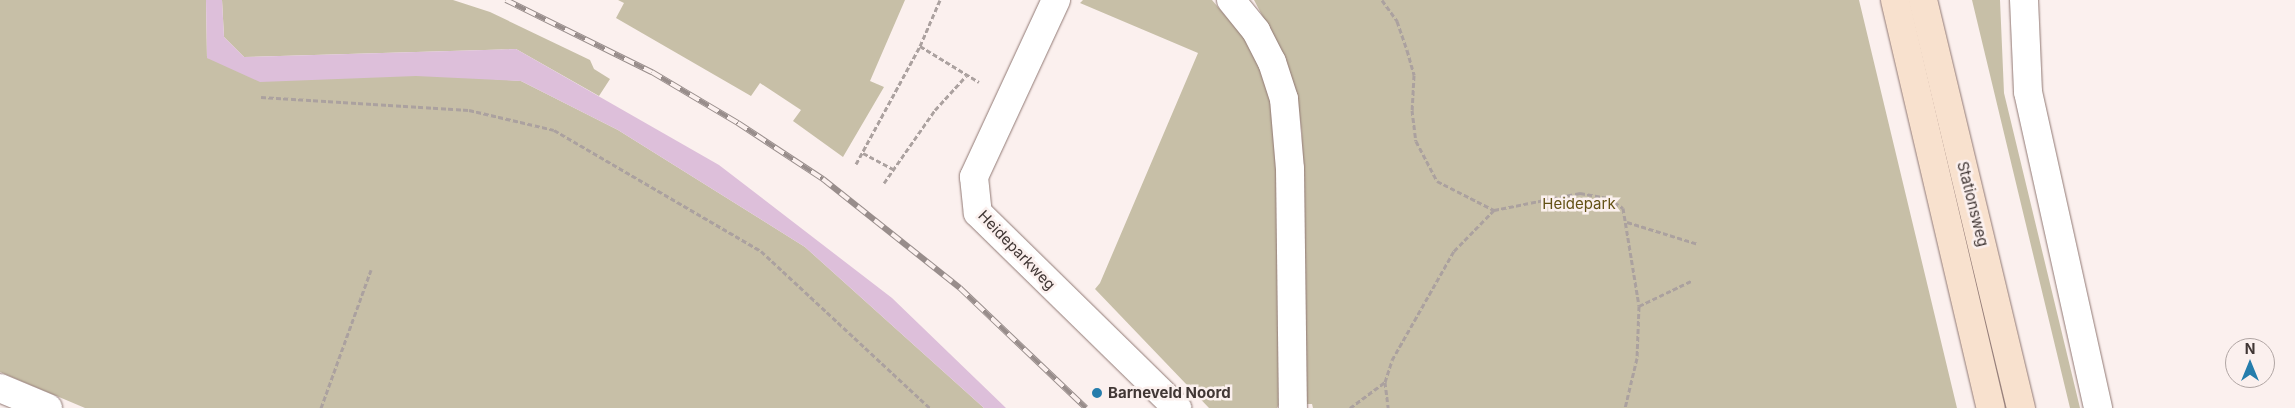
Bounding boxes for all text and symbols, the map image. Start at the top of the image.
street label: Stationsweg [1954,159,1992,249]
park label: Heidepark [1542,195,1616,213]
street label: Heideparkweg [975,207,1059,293]
north arrow [2225,338,2275,388]
text: N [2245,340,2255,357]
place label: Barneveld Noord [1108,384,1231,402]
marker: Barneveld Noord [1090,386,1104,400]

